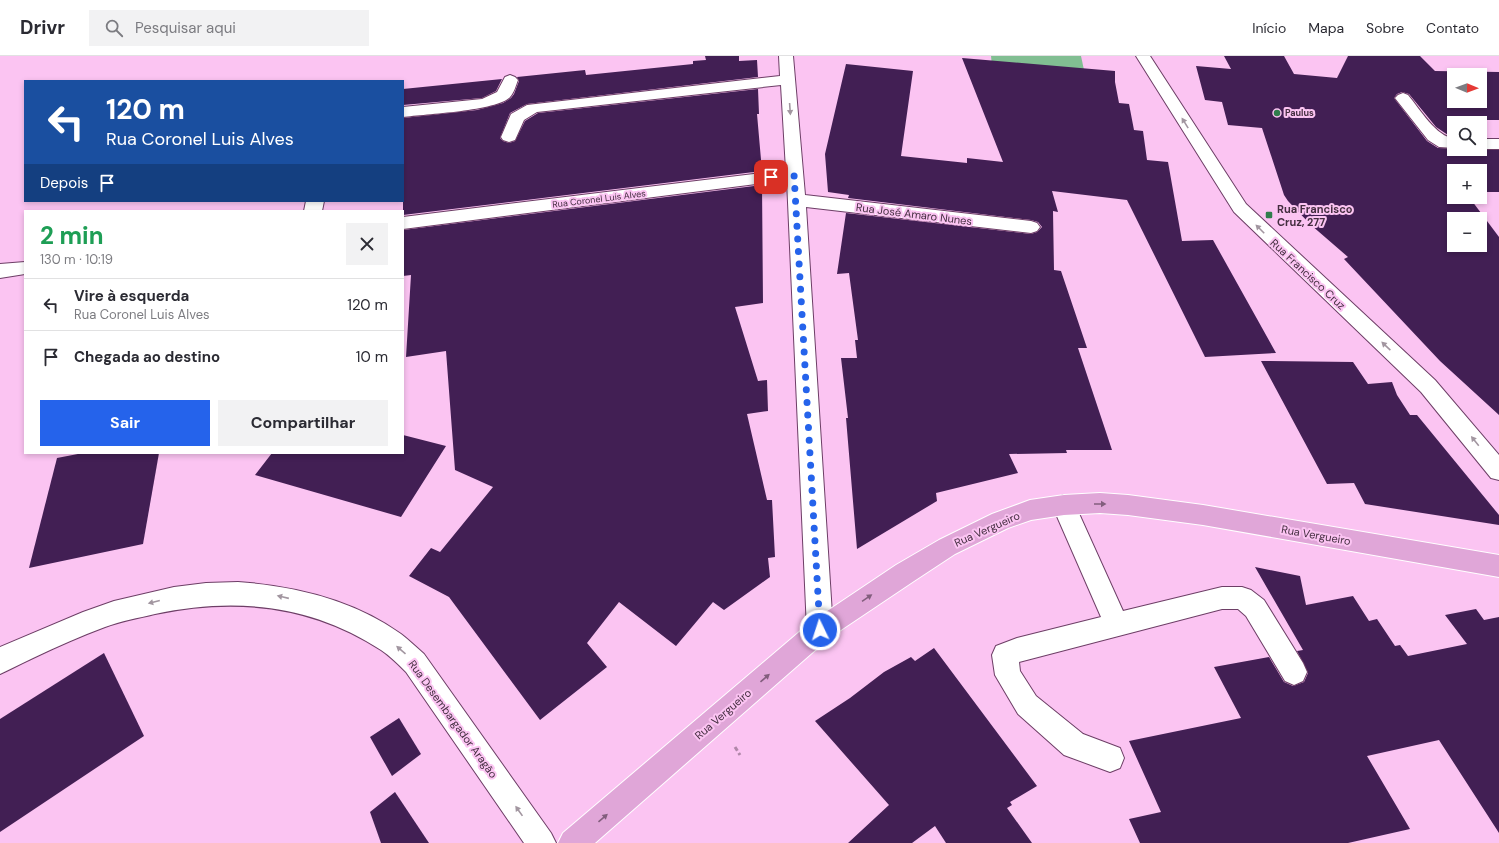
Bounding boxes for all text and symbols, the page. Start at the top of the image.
search box [89,10,369,46]
text: Drivr [20,15,65,40]
icon: search [103,17,125,39]
text: Pesquisar aqui [135,18,236,38]
text: Início [1252,19,1286,37]
text: Mapa [1308,19,1344,37]
text: Sobre [1366,19,1404,37]
text: Contato [1426,19,1479,37]
north arrow [1447,68,1487,108]
map controls [1447,68,1487,252]
text: 120 m [106,91,185,128]
icon: left [40,96,92,148]
one-way arrow [786,103,793,115]
place label: Paulus [1285,107,1314,119]
marker: Paulus [1272,108,1282,118]
button: search [1447,116,1487,156]
one-way arrow [1182,117,1189,129]
text: Rua Coronel Luis Alves [106,127,294,151]
pin [754,160,788,194]
button: + [1447,164,1487,204]
icon: arrive [760,166,782,188]
icon: arrive [96,172,118,194]
text: Depois [40,173,88,193]
street label: Rua Coronel Luis Alves [552,187,647,211]
street label: Rua José Amaro Nunes [855,200,973,228]
place label: Rua Francisco Cruz, 277 [1277,202,1353,229]
marker: Rua Francisco Cruz, 277 [1264,210,1274,220]
button: − [1447,212,1487,252]
text: 2 min [40,220,103,251]
button: close [346,223,388,265]
one-way arrow [1255,224,1265,234]
street label: Rua Francisco Cruz [1268,236,1348,312]
text: 130 m · 10:19 [40,251,113,268]
text: Vire à esquerda [74,286,189,306]
icon: left [40,294,62,316]
text: 120 m [347,295,388,315]
text: Rua Coronel Luis Alves [74,306,210,323]
one-way arrow [1381,341,1391,351]
icon: arrive [40,346,62,368]
text: Chegada ao destino [74,347,220,367]
text: 10 m [356,347,388,367]
button: Sair [40,400,210,446]
button: Compartilhar [218,400,388,446]
one-way arrow [1470,435,1479,446]
one-way arrow [1094,501,1107,507]
street label: Rua Vergueiro [952,508,1022,550]
street label: Rua Vergueiro [1280,522,1352,548]
one-way arrow [277,594,289,600]
one-way arrow [862,594,873,602]
one-way arrow [148,599,160,605]
position arrow [799,609,841,651]
one-way arrow [395,646,406,655]
street label: Rua Desembargador Aragão [405,657,501,781]
one-way arrow [759,673,770,682]
street label: Rua Vergueiro [692,686,754,742]
one-way arrow [515,806,523,816]
one-way arrow [598,813,608,822]

